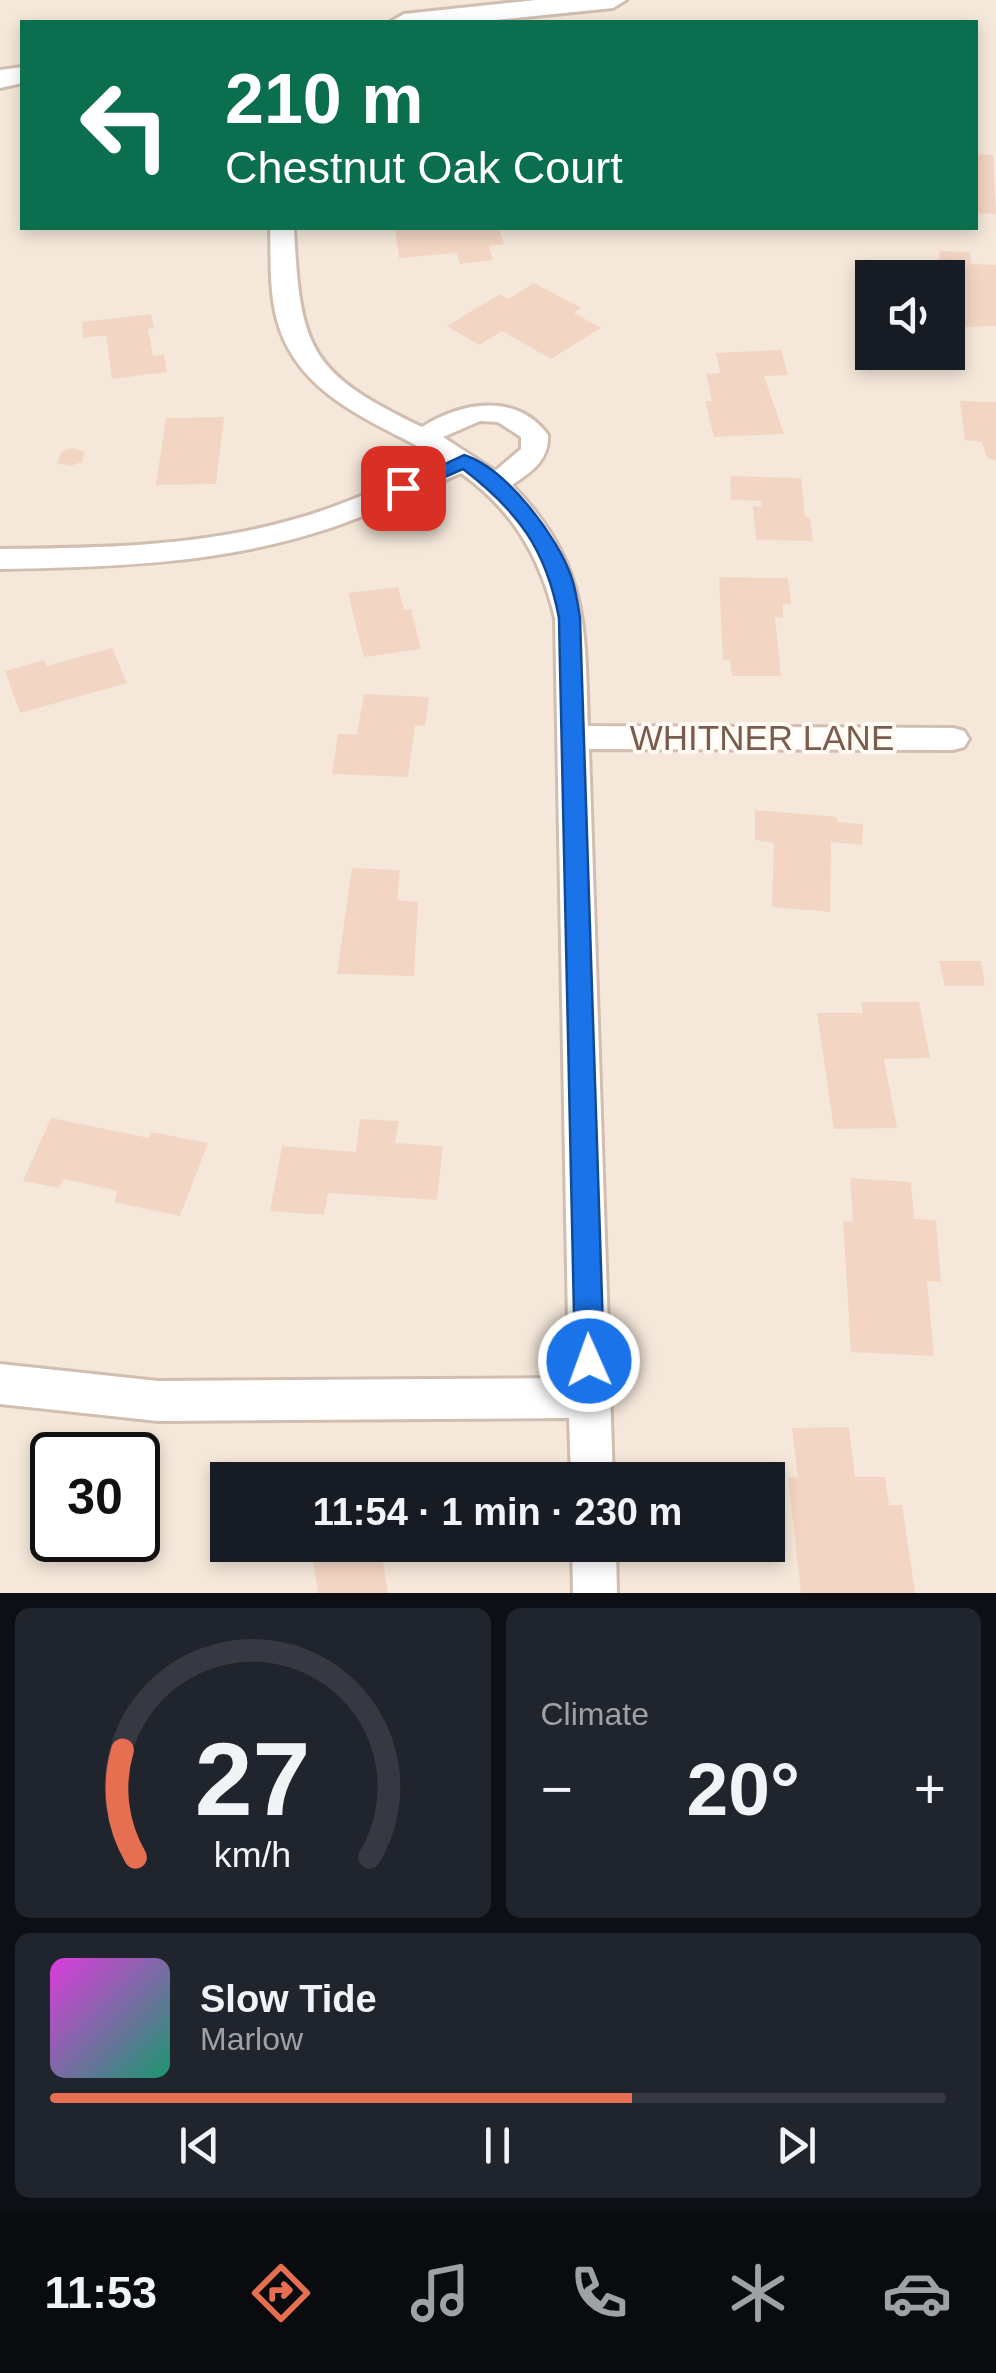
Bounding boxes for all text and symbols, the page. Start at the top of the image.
icon: left [60,60,190,190]
text: 210 m [225,60,423,138]
text: Chestnut Oak Court [225,142,623,193]
map controls [855,260,965,370]
button: sound [855,260,965,370]
pin [361,446,446,531]
icon: arrive [376,461,431,516]
street label: WHITNER LANE [630,718,894,757]
position arrow [537,1309,641,1413]
speed limit sign: 30 [30,1432,160,1562]
text: 11:54 · 1 min · 230 m [313,1491,682,1533]
text: Climate [541,1696,649,1732]
text: 27 [195,1721,311,1837]
text: 20° [687,1747,800,1831]
text: − [541,1758,573,1820]
text: + [914,1758,946,1820]
text: km/h [214,1835,291,1875]
text: Slow Tide [200,1978,377,2020]
text: Marlow [200,2021,303,2057]
icon: previous [172,2118,227,2173]
icon: pause [470,2118,525,2173]
icon: next [769,2118,824,2173]
icon: directions [246,2258,316,2328]
icon: music [405,2258,475,2328]
icon: phone [564,2258,634,2328]
icon: climate [723,2258,793,2328]
icon: car [882,2258,952,2328]
text: 11:53 [44,2267,157,2318]

